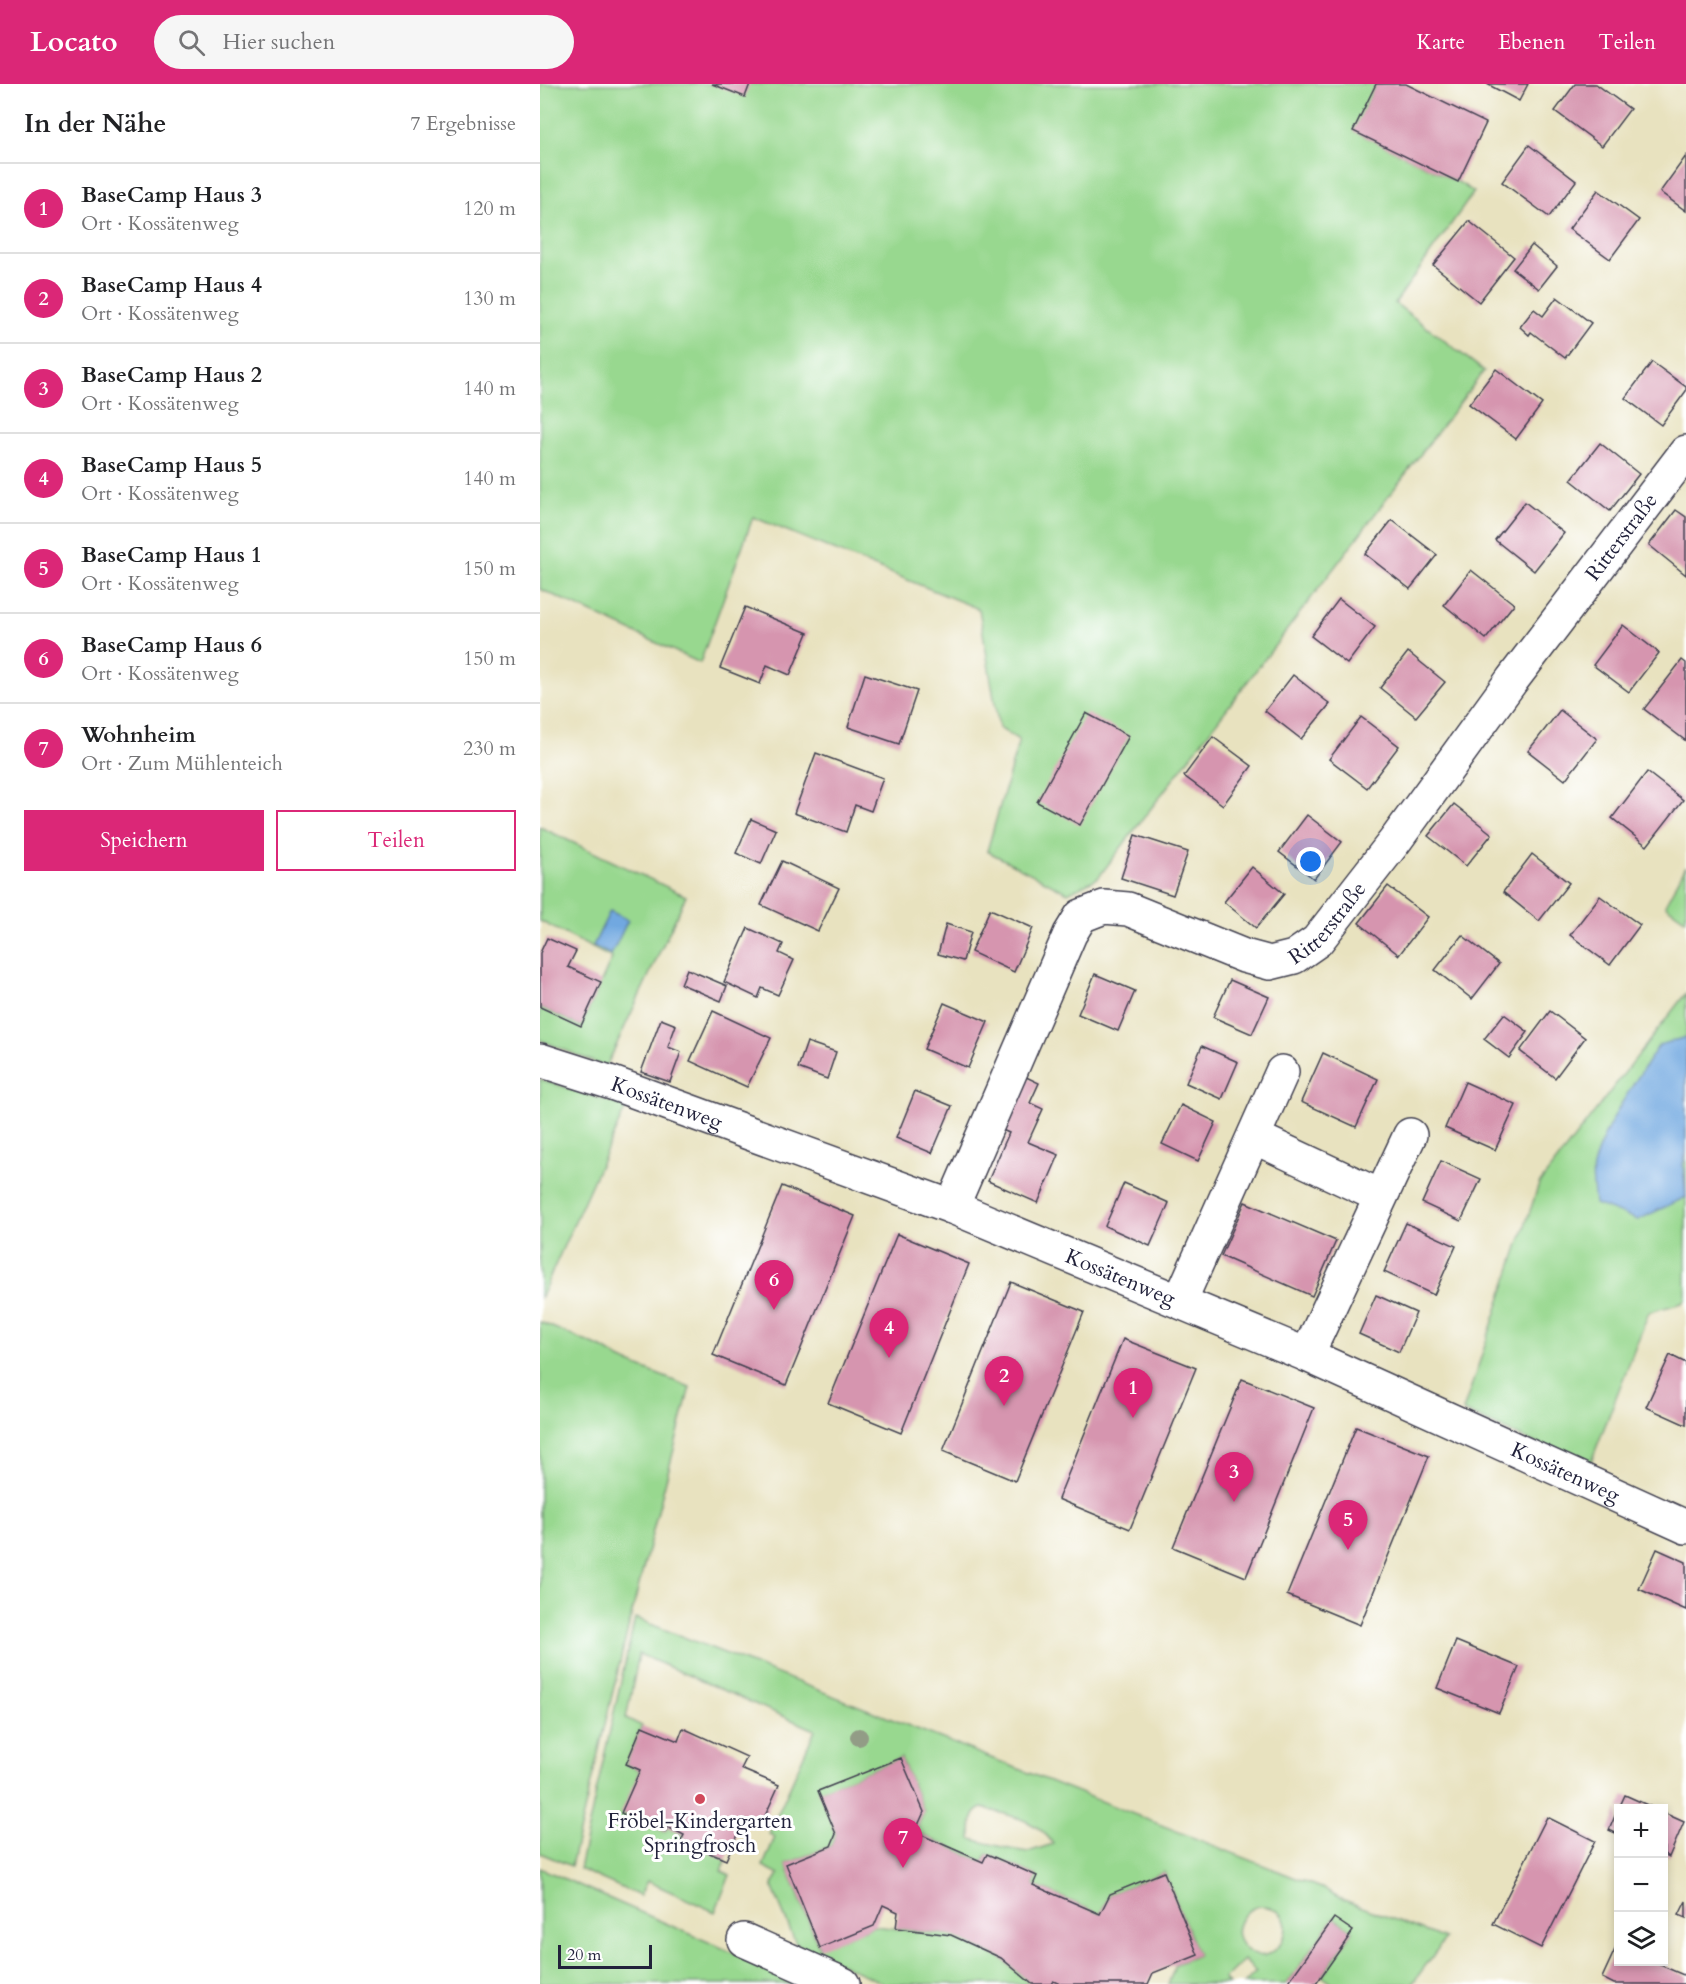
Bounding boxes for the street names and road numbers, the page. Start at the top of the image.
street label: Ritterstraße [1578,487,1664,587]
street label: Ritterstraße [1283,876,1372,971]
street label: Kossätenweg [607,1069,727,1137]
street label: Kossätenweg [1061,1241,1180,1313]
street label: Kossätenweg [1506,1435,1625,1510]

